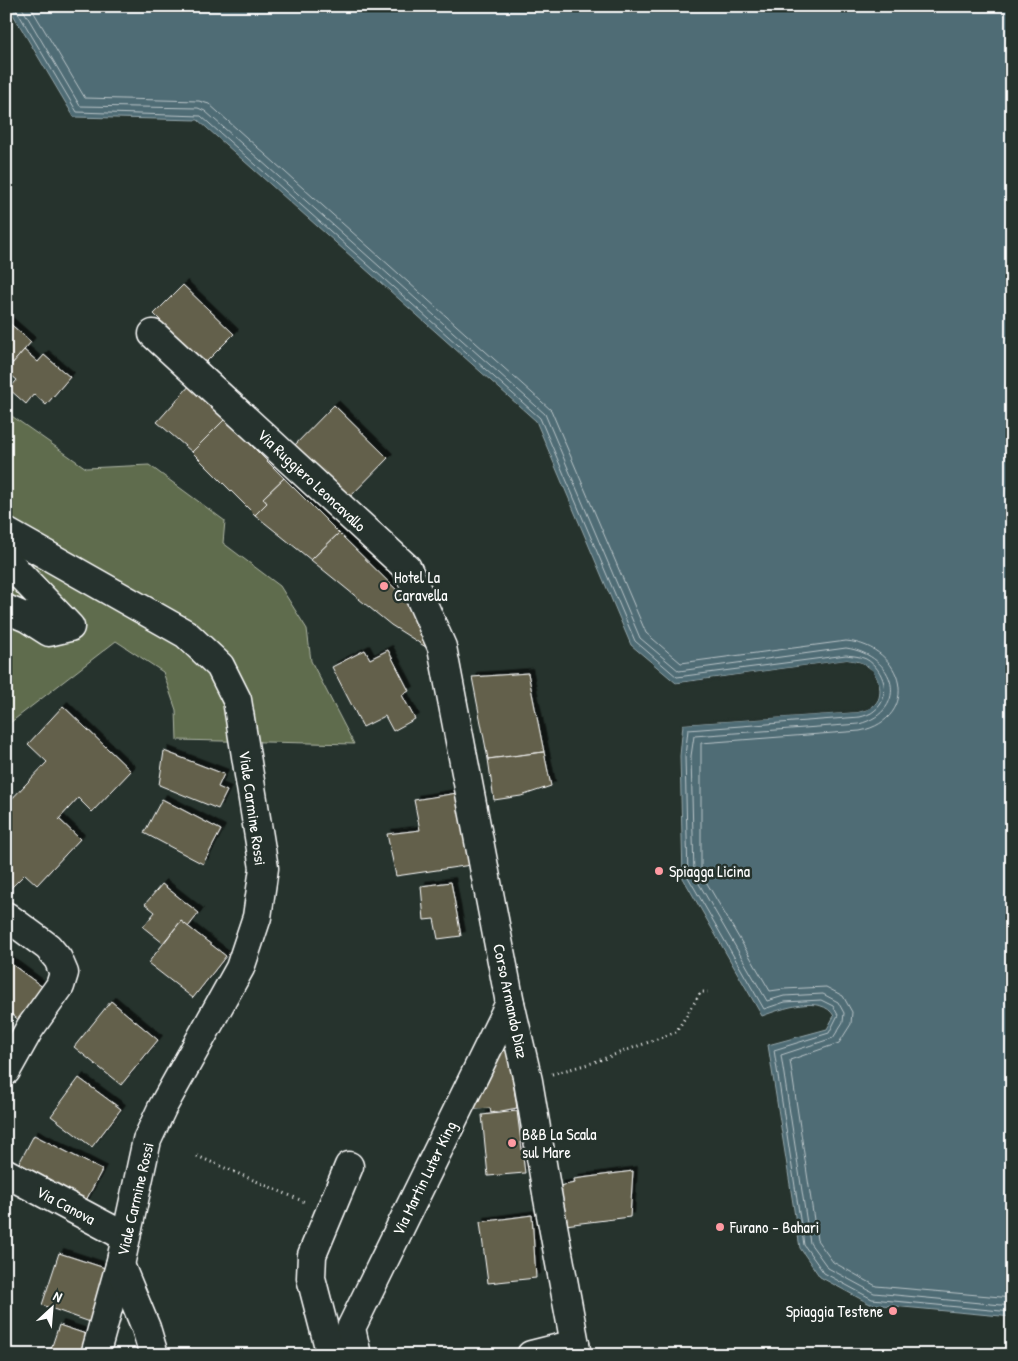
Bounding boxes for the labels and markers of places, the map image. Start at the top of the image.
place label: Hotel La Caravella [394,566,447,606]
marker: Hotel La Caravella [378,580,390,592]
place label: Spiagga Licina [669,860,750,882]
marker: Spiagga Licina [653,865,665,877]
place label: B&B La Scala sul Mare [522,1123,597,1163]
marker: B&B La Scala sul Mare [506,1137,518,1149]
place label: Furano - Bahari [729,1216,819,1238]
marker: Furano - Bahari [714,1221,726,1233]
place label: Spiaggia Testene [786,1300,884,1322]
marker: Spiaggia Testene [887,1305,899,1317]

